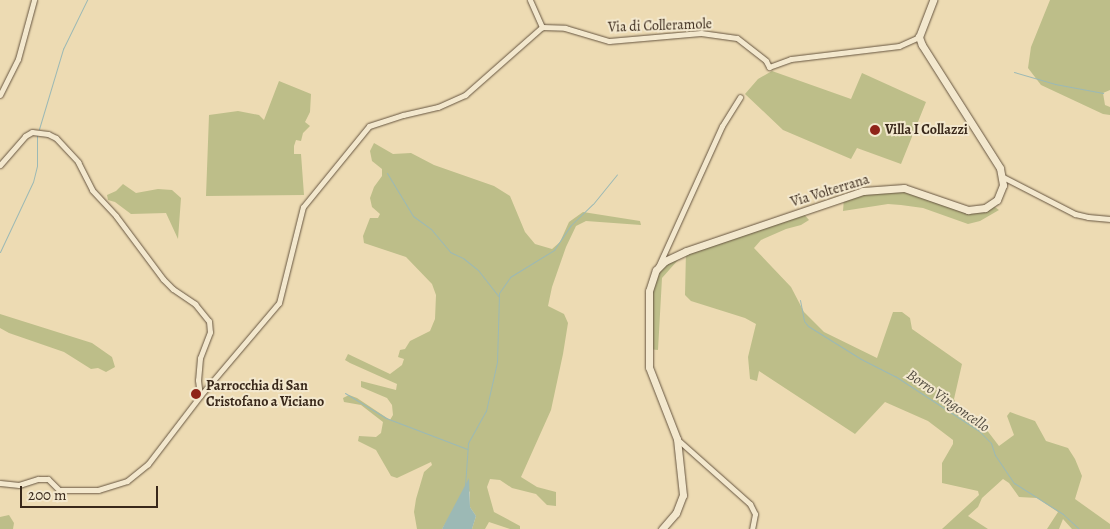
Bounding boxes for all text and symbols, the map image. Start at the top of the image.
street label: Via di Colleramole [608,16,712,36]
place label: Villa I Collazzi [885,122,968,138]
marker: Villa I Collazzi [869,124,881,136]
street label: Via Volterrana [789,171,871,211]
water label: Borro Vingoncello [903,366,993,436]
place label: Parrocchia di San Cristofano a Viciano [206,378,324,411]
marker: Parrocchia di San Cristofano a Viciano [190,388,202,400]
scale bar [22,476,160,508]
text: 200 m [28,485,67,505]

